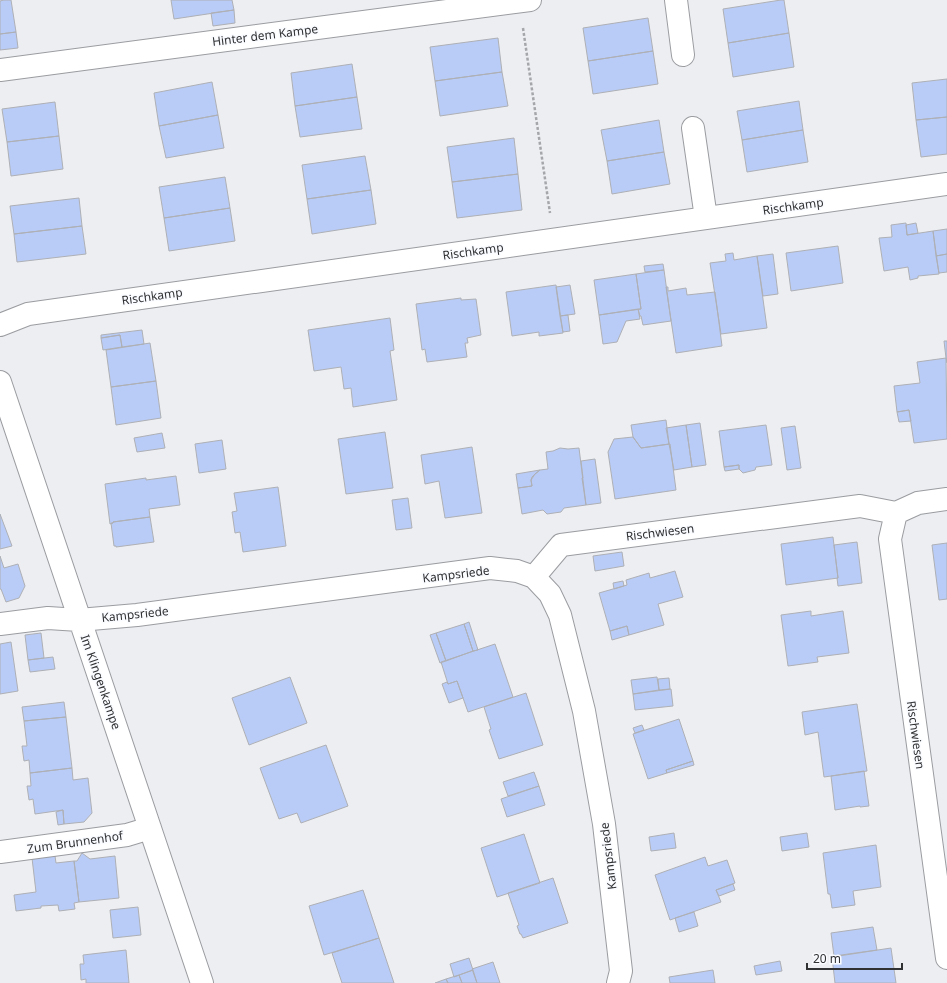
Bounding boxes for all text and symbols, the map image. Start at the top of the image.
street label: Hinter dem Kampe [211,20,319,50]
street label: Rischkamp [761,193,825,219]
street label: Rischkamp [441,238,505,264]
street label: Rischkamp [120,283,184,309]
street label: Rischwiesen [625,519,695,545]
street label: Kampsriede [421,561,491,587]
street label: Kampsriede [101,602,170,626]
street label: Im Klingenkampe [77,632,125,732]
street label: Rischwiesen [903,700,929,770]
street label: Kampsriede [595,821,621,891]
street label: Zum Brunnenhof [26,827,125,857]
scale bar [807,945,902,971]
text: 20 m [813,950,841,967]

